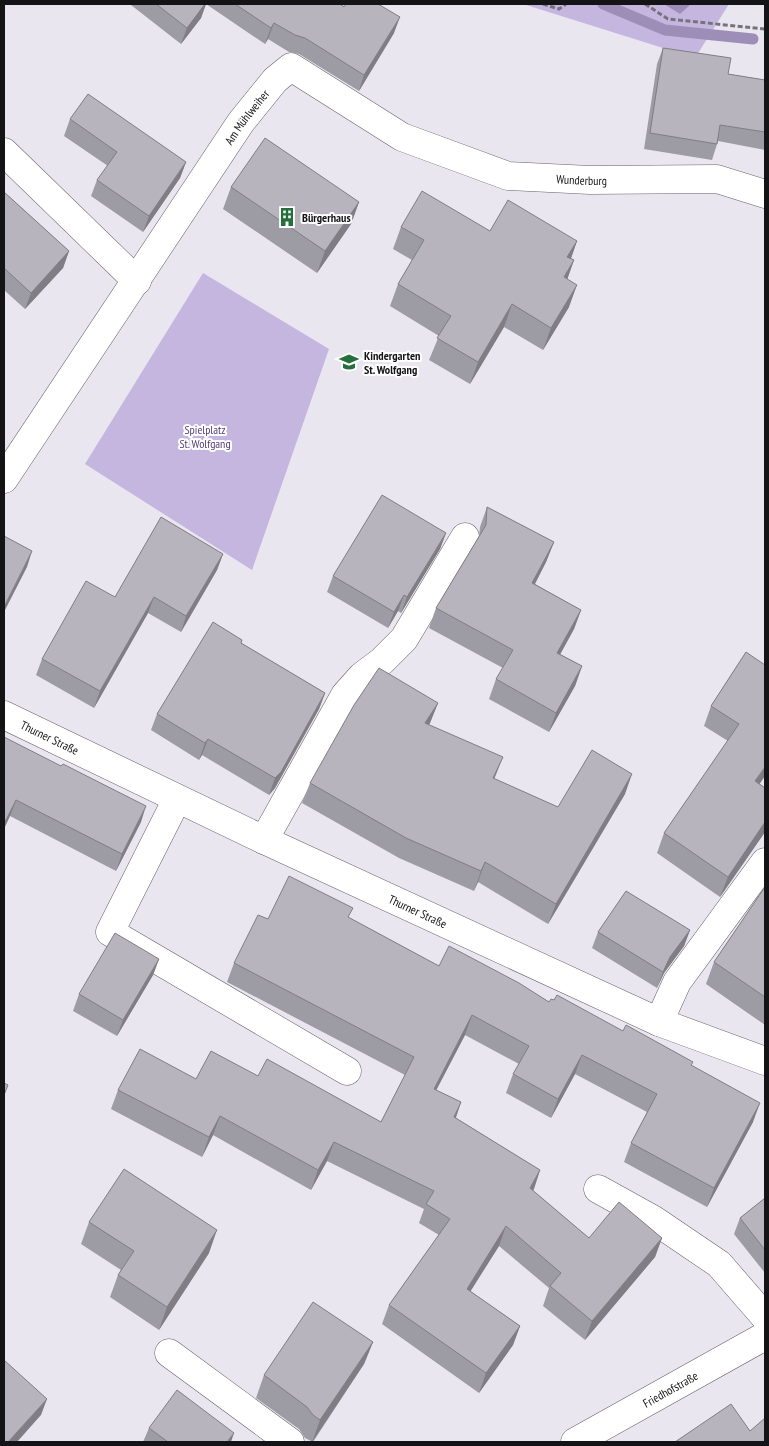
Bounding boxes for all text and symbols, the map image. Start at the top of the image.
street label: Am Mühlweiher [221,86,272,147]
street label: Wunderburg [556,171,607,188]
building icon: Bürgerhaus [276,206,298,228]
place label: Bürgerhaus [302,210,351,225]
place label: Kindergarten St. Wolfgang [364,348,420,377]
school or university icon: Kindergarten St. Wolfgang [338,351,360,373]
park label: Spielplatz St. Wolfgang [179,422,231,451]
street label: Thurner Straße [18,717,81,757]
street label: Thurner Straße [386,891,450,931]
street label: Friedhofstraße [640,1368,700,1410]

